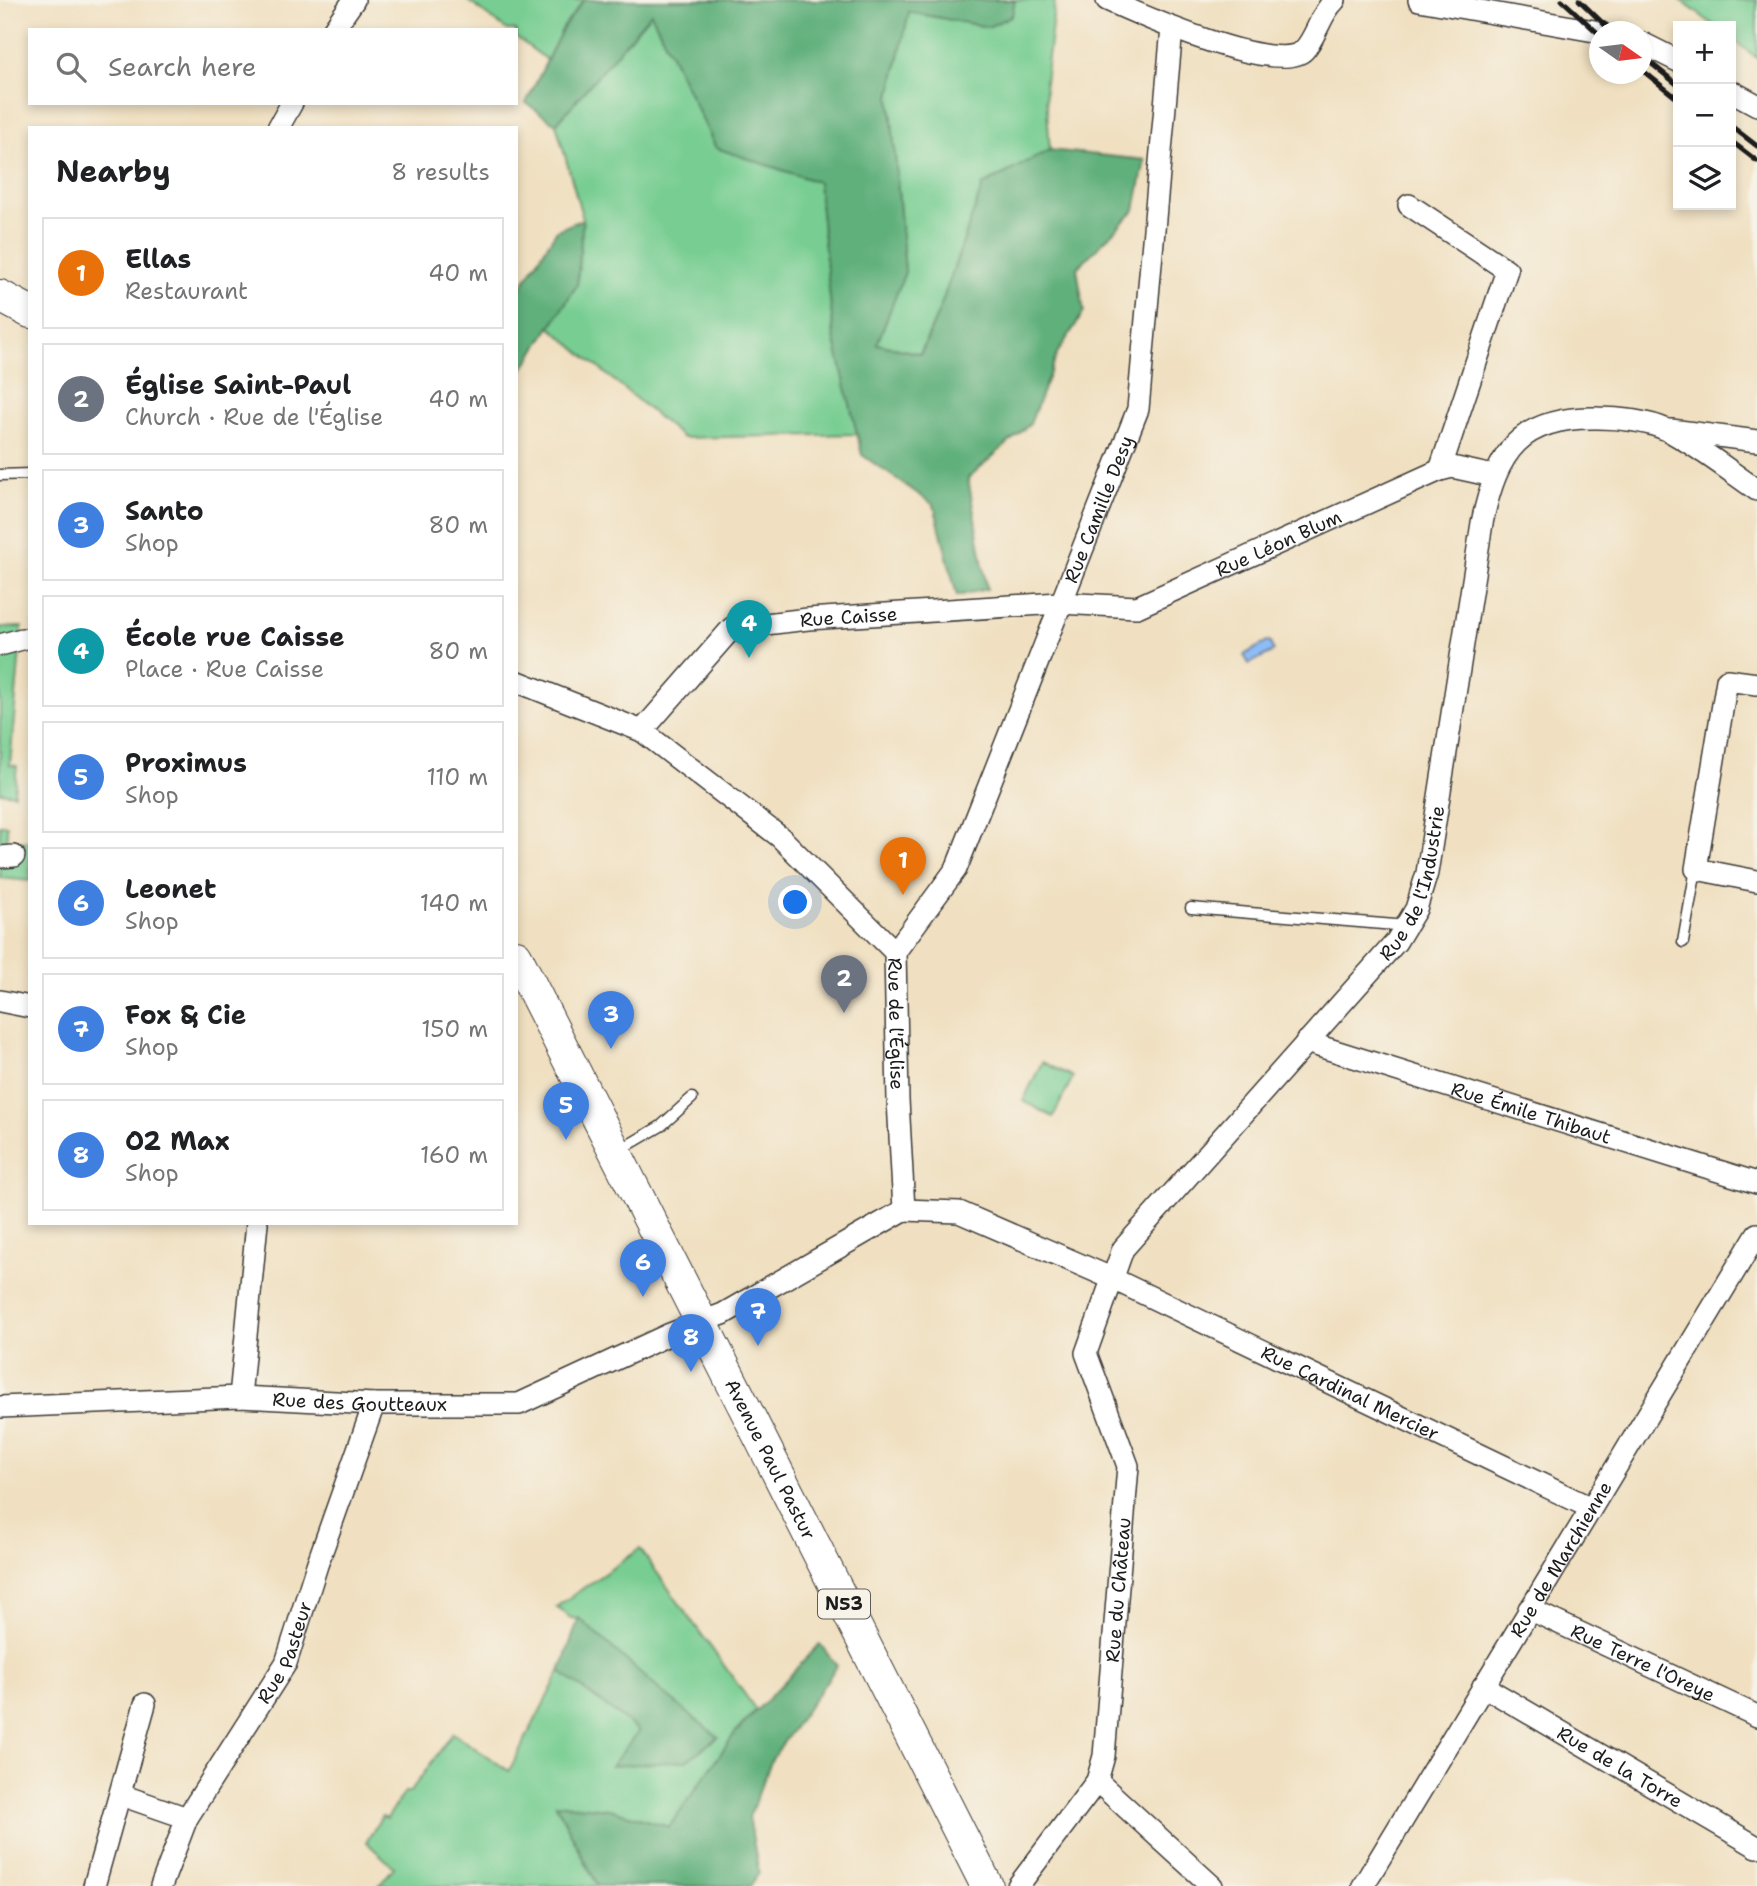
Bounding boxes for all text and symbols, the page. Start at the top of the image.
north arrow [1589,21,1652,84]
map controls [1673,21,1736,210]
button: + [1673,21,1736,84]
search box [28,28,518,105]
icon: search [52,48,90,86]
text: Search here [108,49,257,84]
button: − [1673,84,1736,147]
button: layers [1673,147,1736,210]
text: Nearby [56,151,171,192]
text: 8 results [391,157,490,187]
text: Ellas [125,241,191,276]
text: 1 [76,258,86,288]
text: 40 m [428,258,488,288]
text: Restaurant [125,276,248,306]
text: Église Saint-Paul [125,367,351,402]
text: 2 [73,384,89,414]
text: 40 m [428,384,488,414]
text: Church · Rue de l'Église [125,402,383,432]
street label: Rue Camille Desy [1058,432,1139,587]
text: Santo [125,493,204,528]
street label: Rue Léon Blum [1212,504,1345,583]
text: 3 [73,510,89,540]
text: 80 m [429,510,488,540]
text: Shop [125,528,179,558]
pin: 4 [726,600,772,658]
street label: Rue Caisse [798,601,898,633]
text: École rue Caisse [125,619,345,654]
text: 4 [73,636,89,666]
text: 80 m [429,636,488,666]
text: Place · Rue Caisse [125,654,324,684]
text: Proximus [125,745,247,780]
text: 5 [74,762,88,792]
text: 110 m [426,762,488,792]
text: Shop [125,780,179,810]
street label: Rue de l'Industrie [1373,804,1450,966]
pin: 1 [880,837,926,895]
text: Leonet [125,871,217,906]
your location [778,885,812,919]
text: 6 [73,888,89,918]
text: 140 m [420,888,488,918]
text: Shop [125,906,179,936]
pin: 2 [821,955,867,1013]
street label: Rue de l'Église [882,957,910,1090]
pin: 3 [588,991,634,1049]
text: Fox & Cie [125,997,246,1032]
text: 7 [73,1014,89,1044]
text: 150 m [421,1014,488,1044]
text: Shop [125,1032,179,1062]
street label: Rue Émile Thibaut [1448,1076,1614,1150]
pin: 5 [543,1082,589,1140]
text: O2 Max [125,1123,230,1158]
text: 8 [73,1140,89,1170]
text: 160 m [420,1140,488,1170]
text: Shop [125,1158,179,1188]
pin: 6 [620,1239,666,1297]
pin: 7 [735,1288,781,1346]
pin: 8 [668,1314,714,1372]
street label: Rue Cardinal Mercier [1257,1340,1443,1446]
street label: Avenue Paul Pastur [719,1375,822,1544]
street label: Rue des Goutteaux [272,1387,447,1417]
street label: Rue de Marchienne [1504,1477,1618,1642]
street label: Rue du Château [1100,1516,1137,1664]
road number: N53 [818,1590,870,1618]
street label: Rue Pasteur [251,1598,318,1708]
street label: Rue Terre l'Oreye [1567,1618,1719,1708]
street label: Rue de la Torre [1552,1720,1687,1814]

